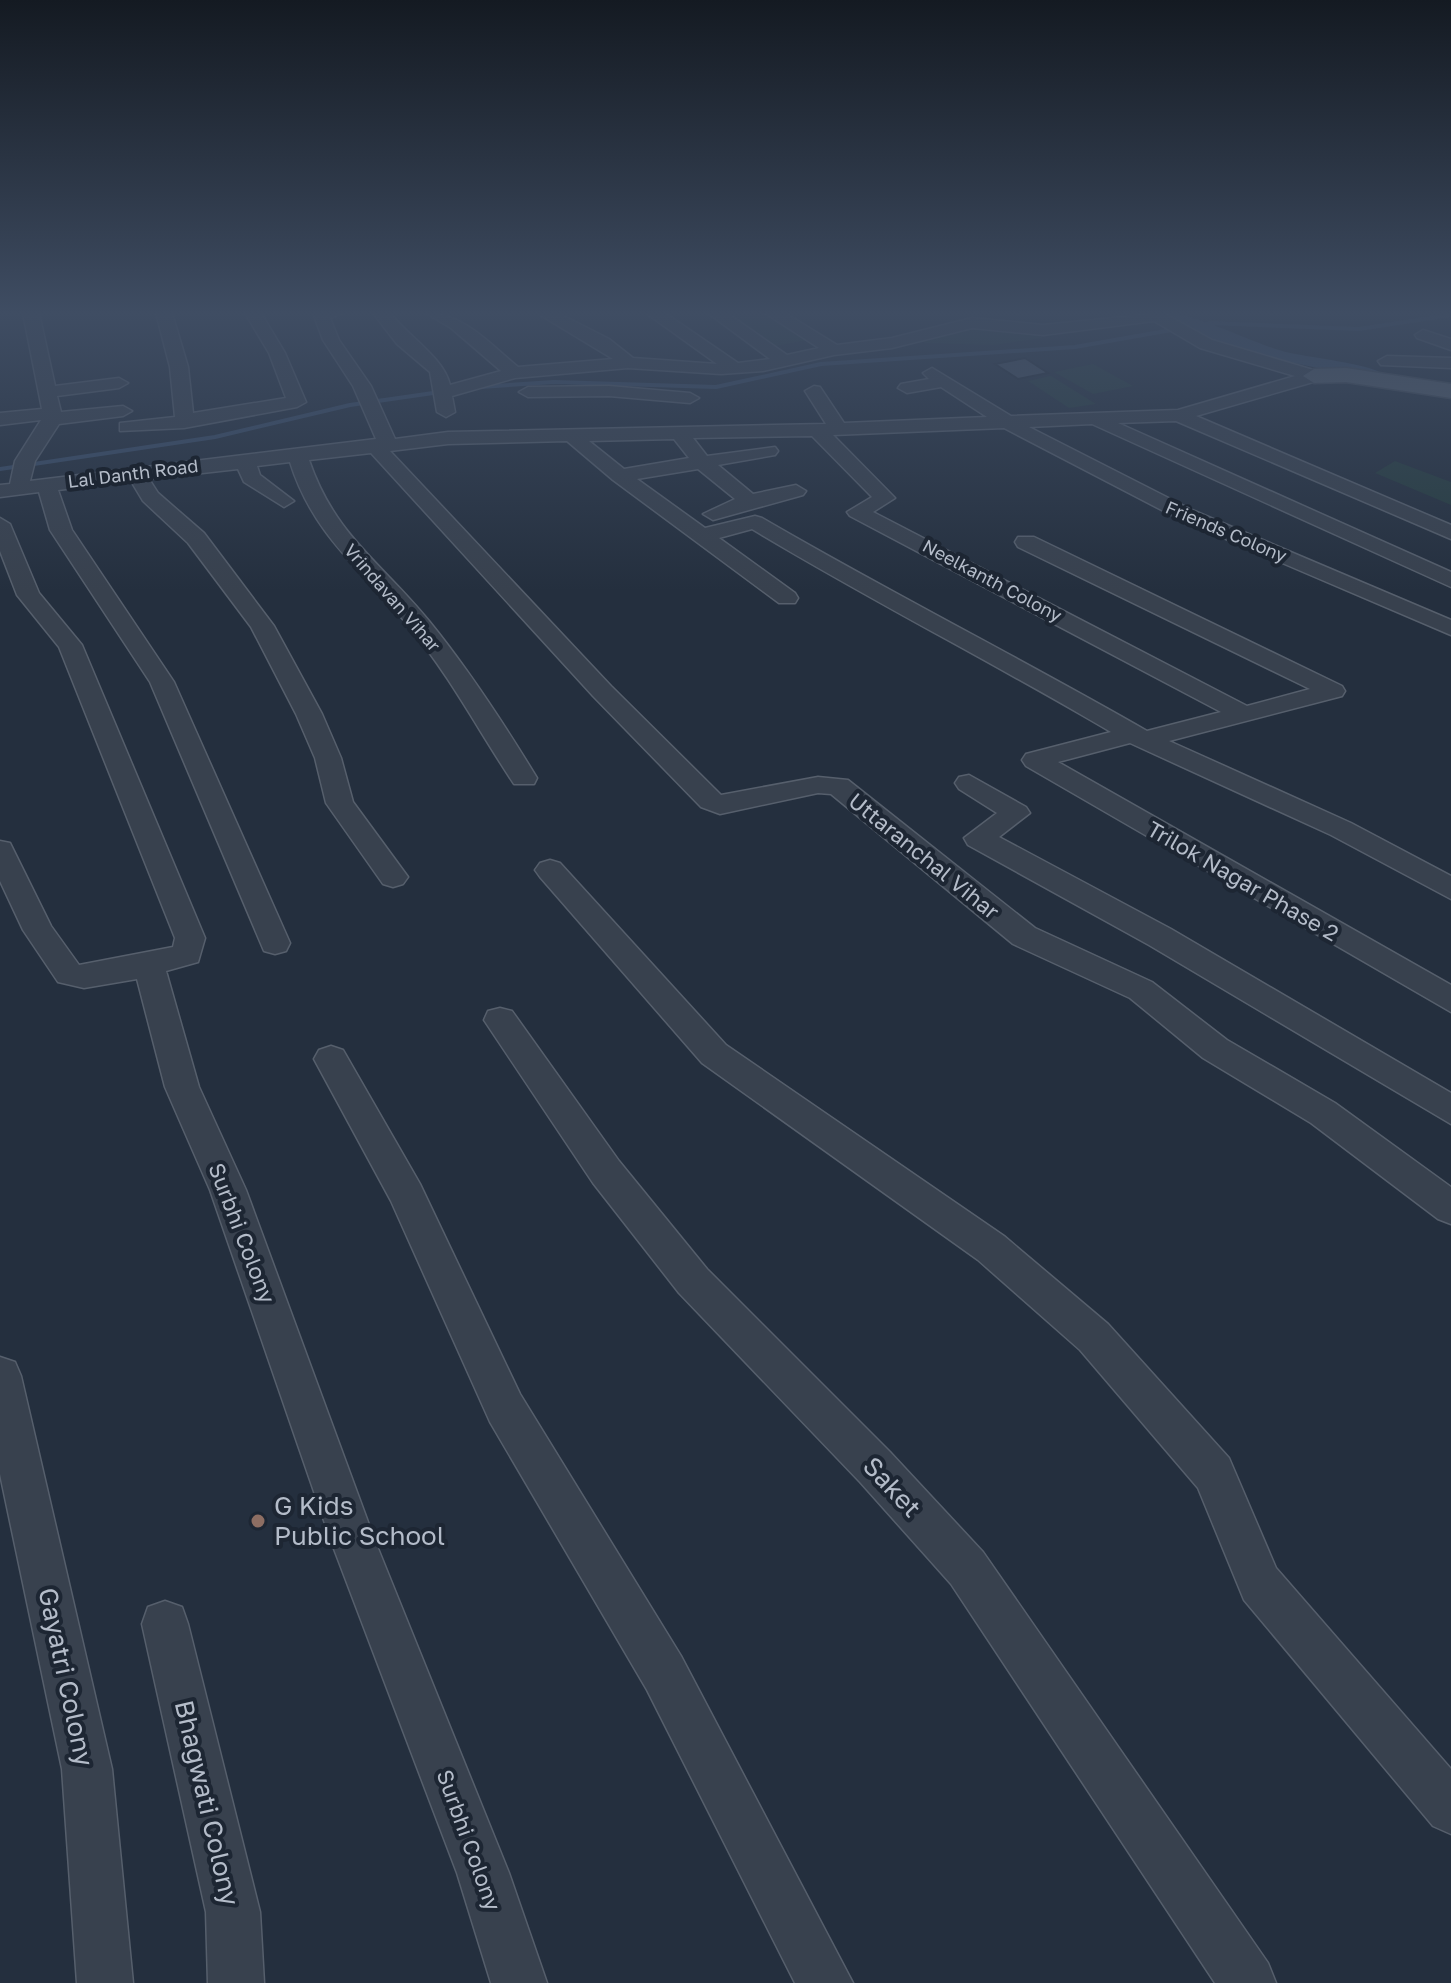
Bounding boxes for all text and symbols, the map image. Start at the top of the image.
street label: Lal Danth Road [66,454,199,492]
street label: Friends Colony [1163,496,1290,566]
street label: Neelkanth Colony [919,534,1066,626]
street label: Vrindavan Vihar [340,539,446,656]
street label: Uttaranchal Vihar [844,787,1005,925]
street label: Trilok Nagar Phase 2 [1143,815,1344,946]
street label: Surbhi Colony [203,1159,282,1307]
street label: Saket [857,1450,928,1523]
place label: G Kids Public School [274,1490,445,1551]
marker: G Kids Public School [249,1512,267,1530]
street label: Gayatri Colony [32,1585,101,1769]
street label: Bhagwati Colony [169,1697,246,1909]
street label: Surbhi Colony [431,1766,507,1914]

